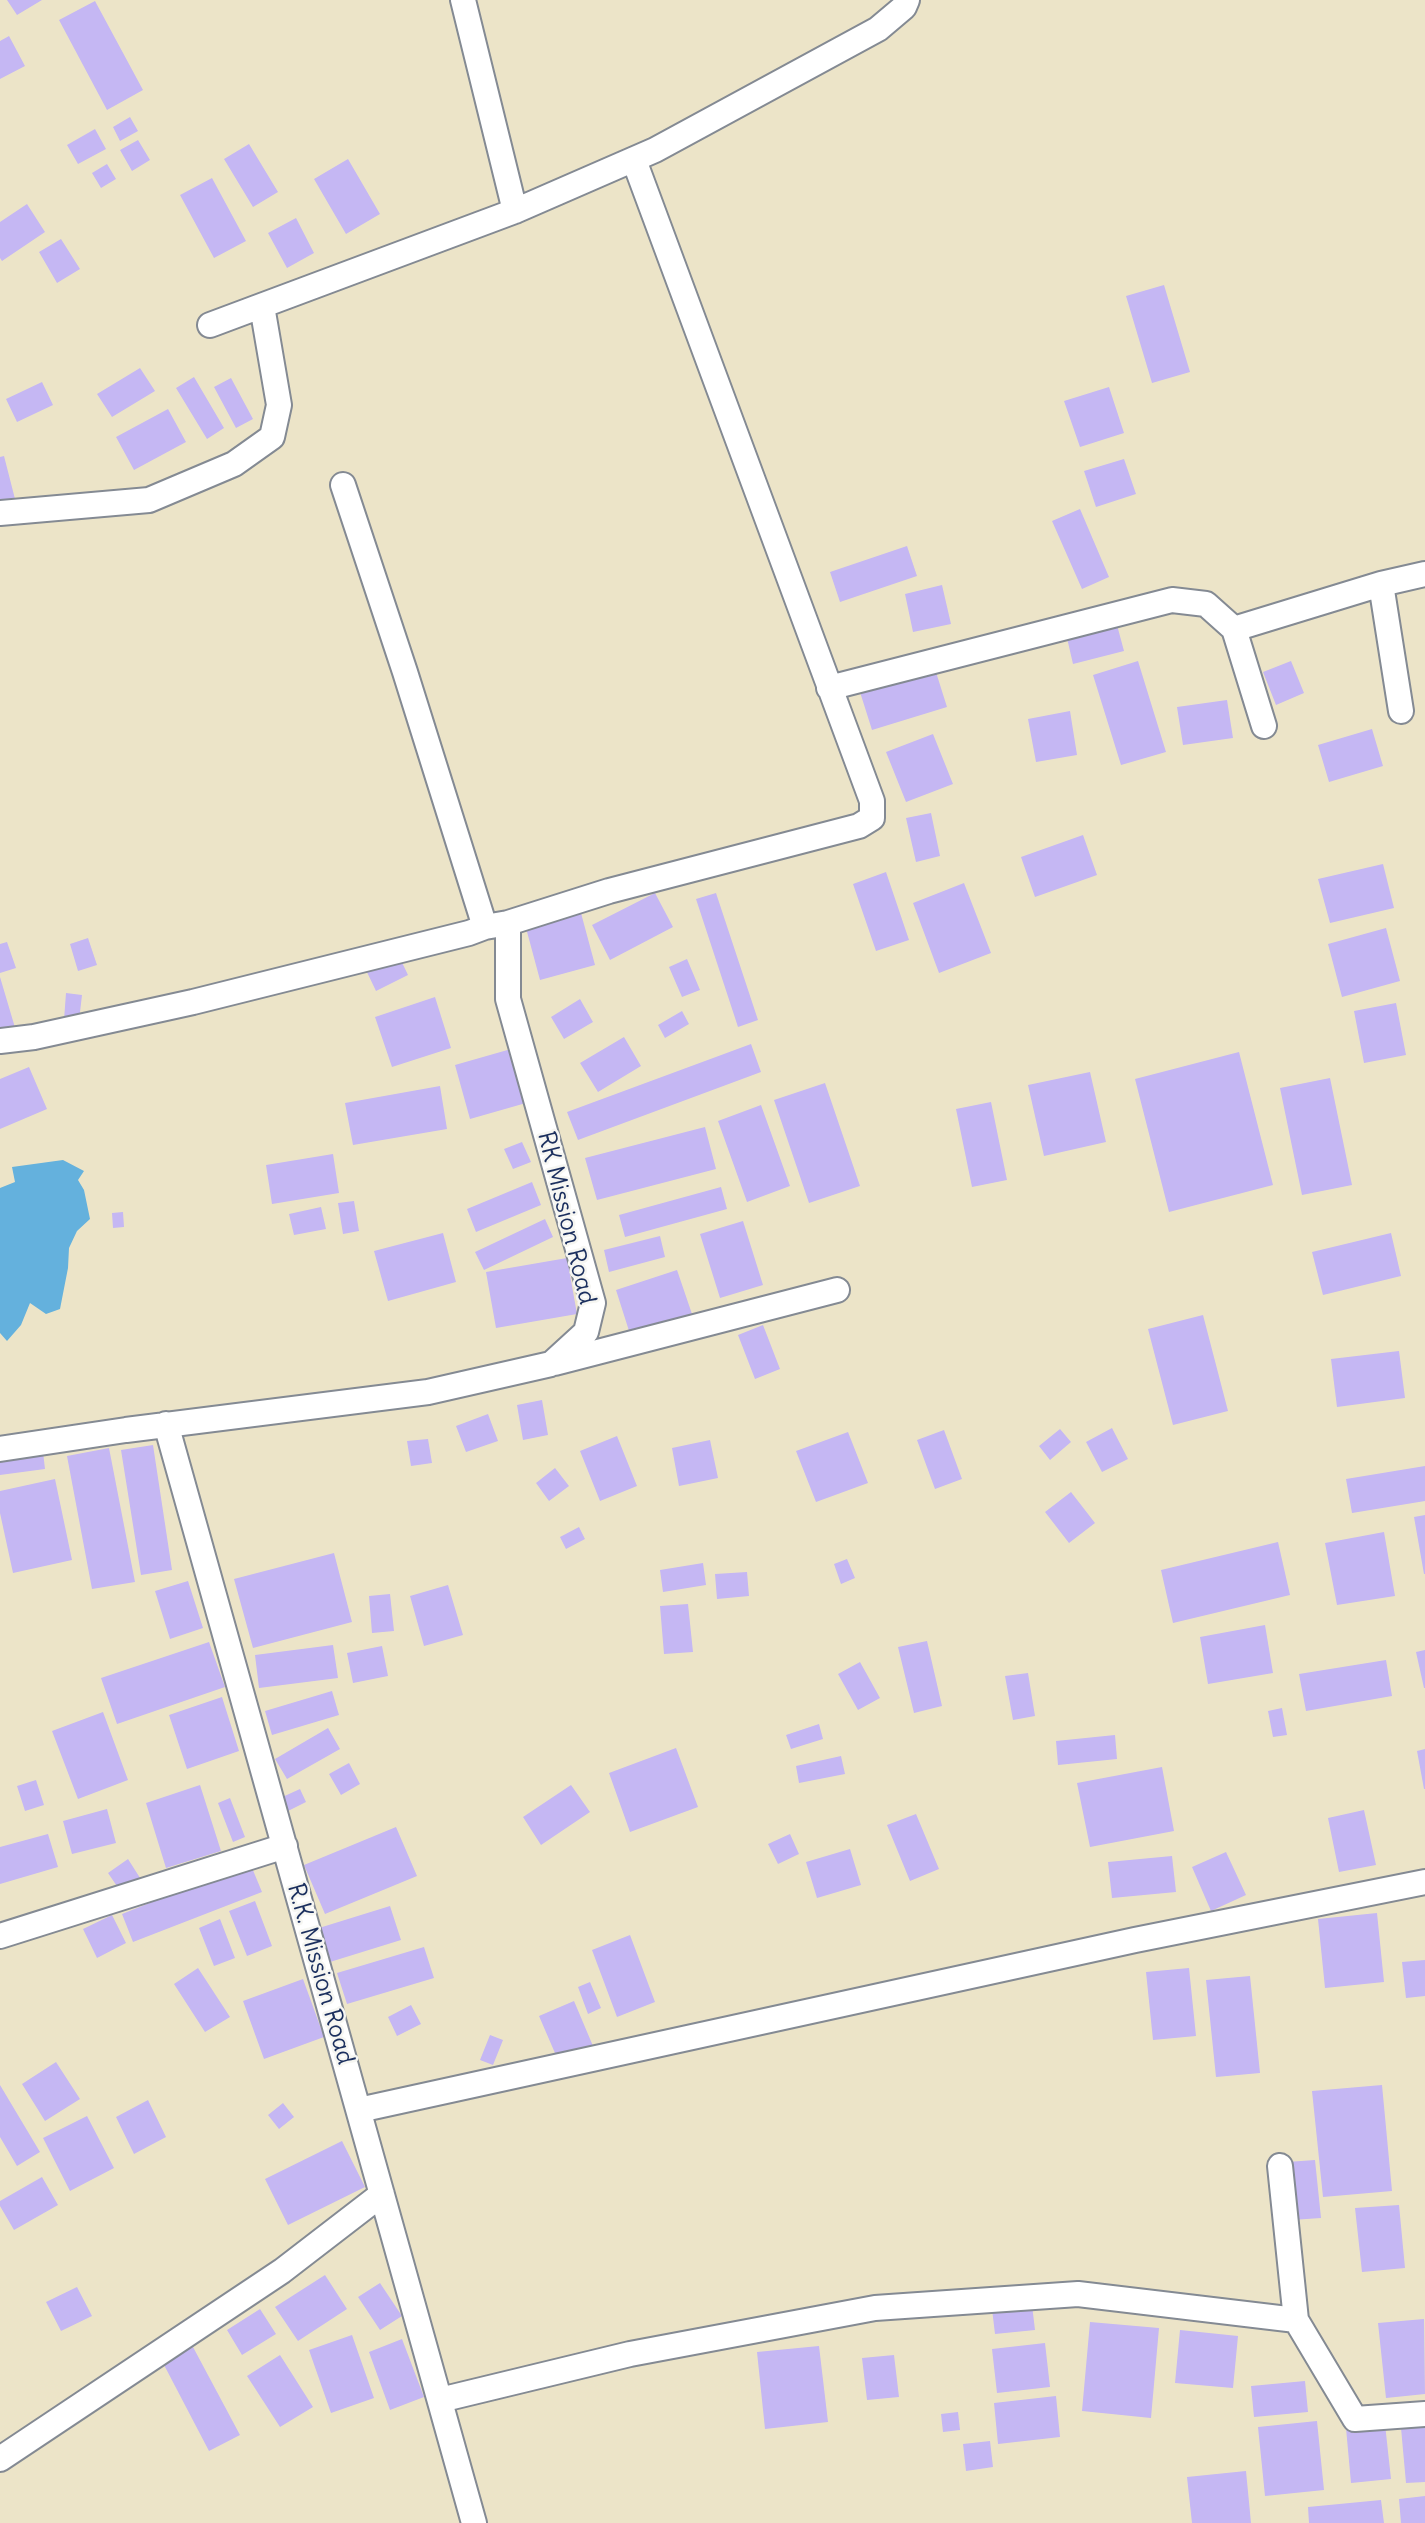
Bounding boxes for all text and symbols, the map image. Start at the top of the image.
street label: RK Mission Road [531,1129,601,1307]
street label: R.K. Mission Road [280,1880,360,2068]

